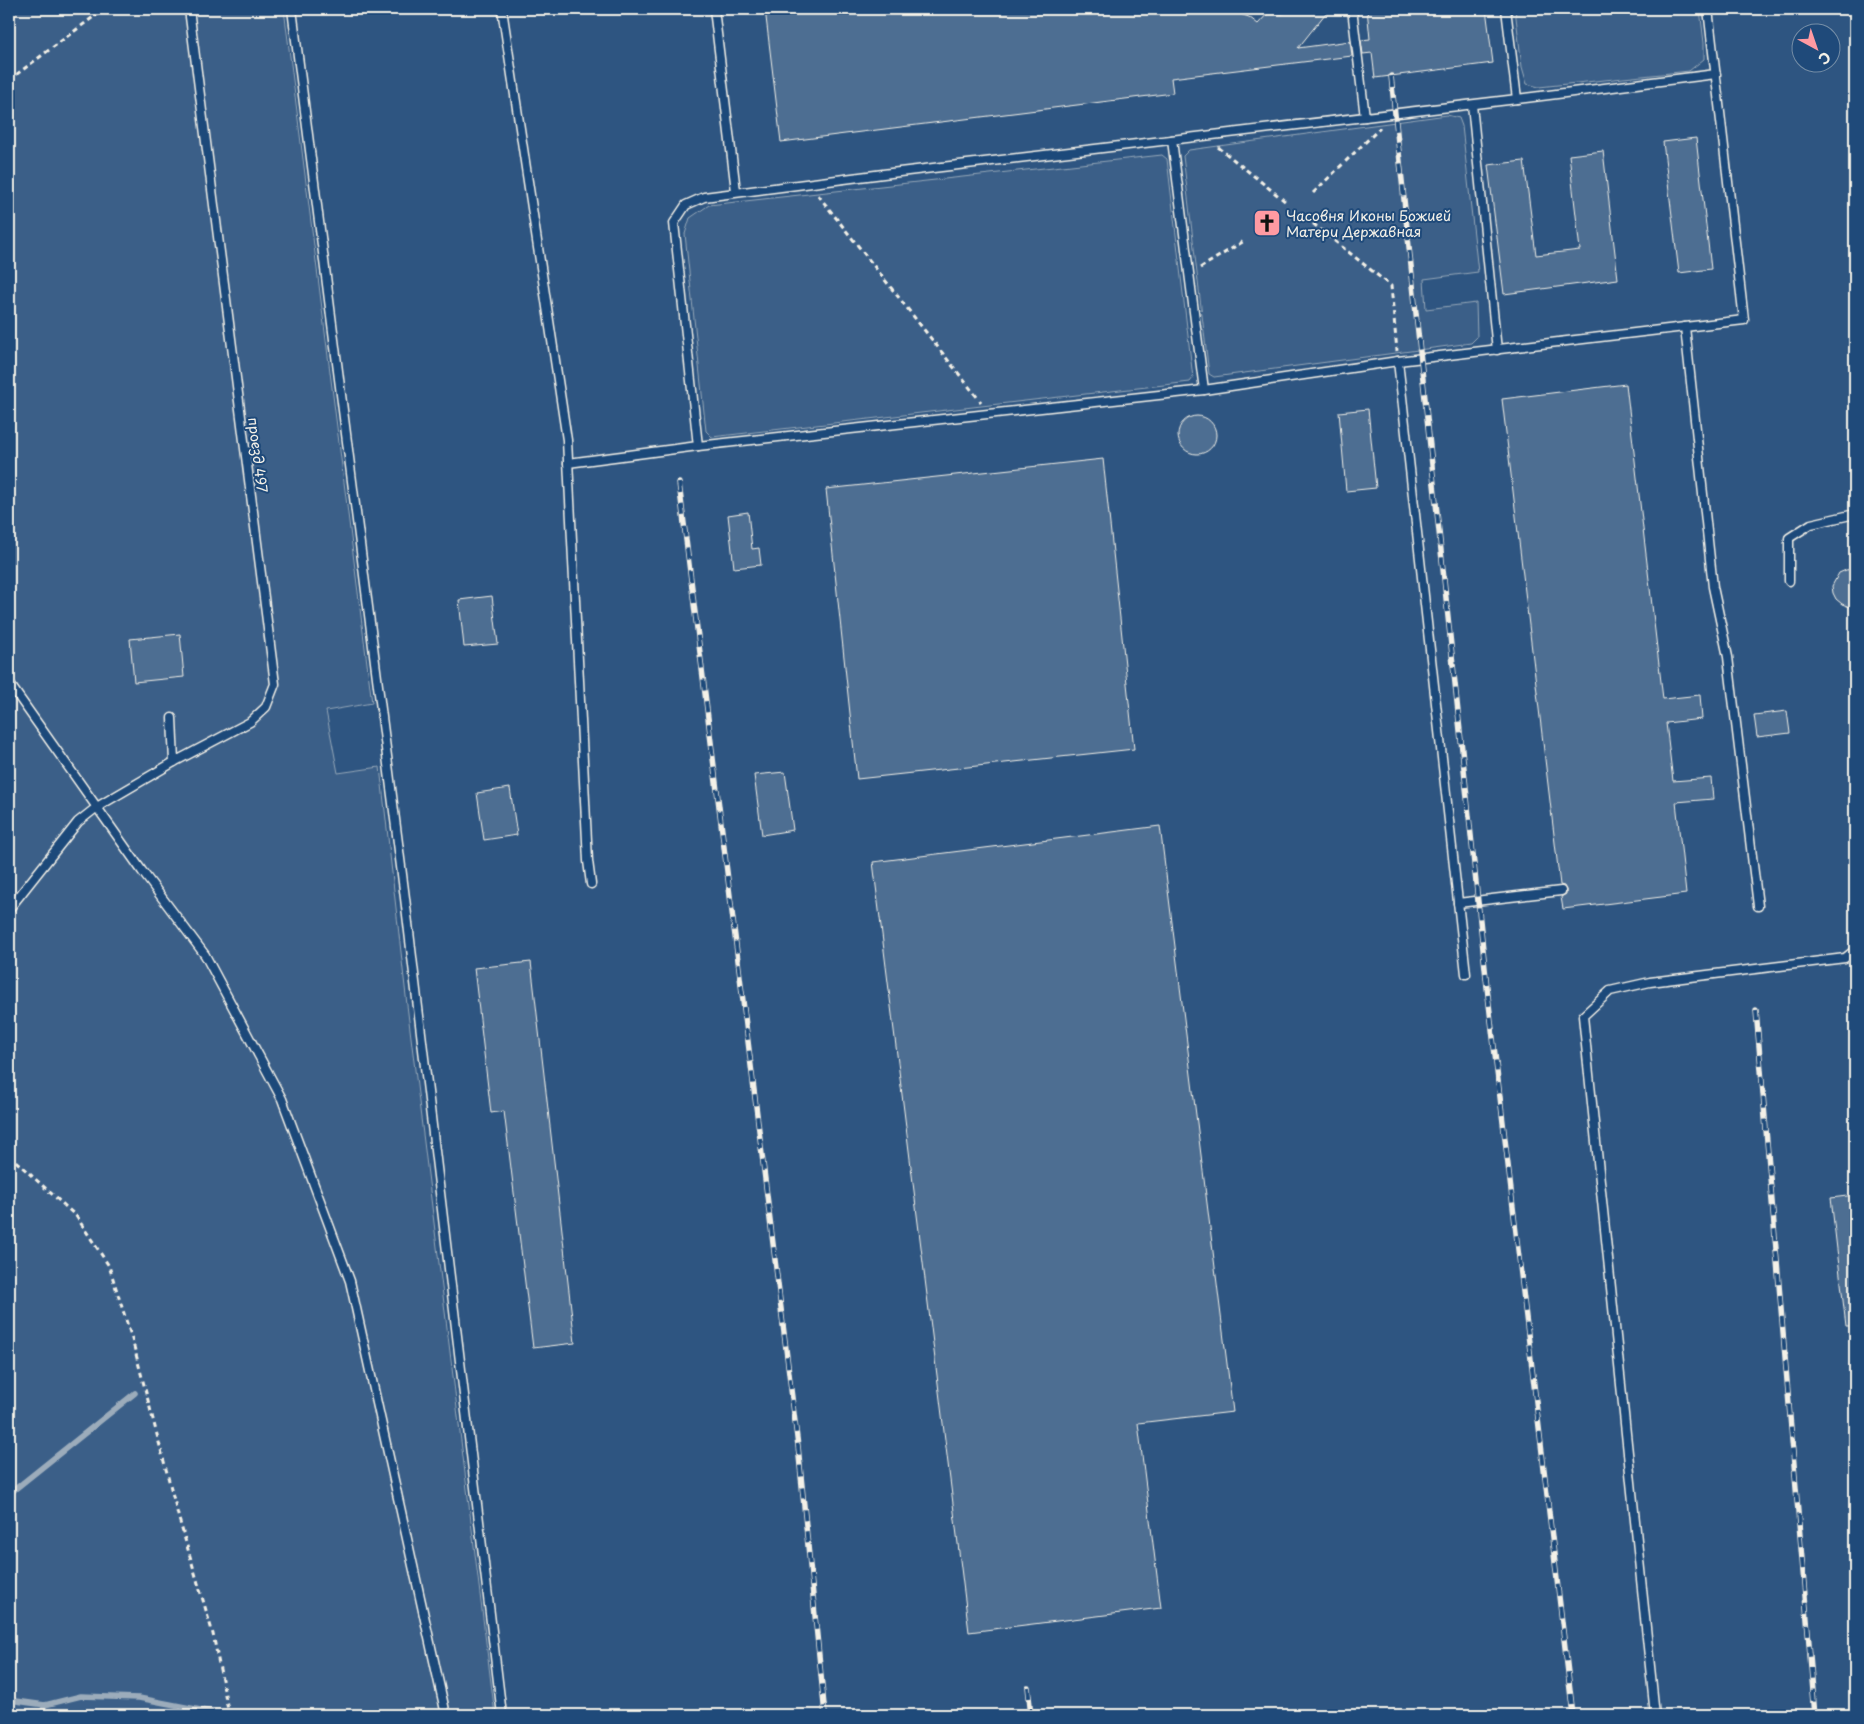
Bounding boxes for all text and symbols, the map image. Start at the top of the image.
north arrow [1792,22,1842,72]
text: С [1814,47,1835,70]
place label: Часовня Иконы Божией Матери Державная [1286,205,1451,242]
church icon: Часовня Иконы Божией Матери Державная [1252,208,1282,238]
street label: проезд 497 [243,416,273,494]

